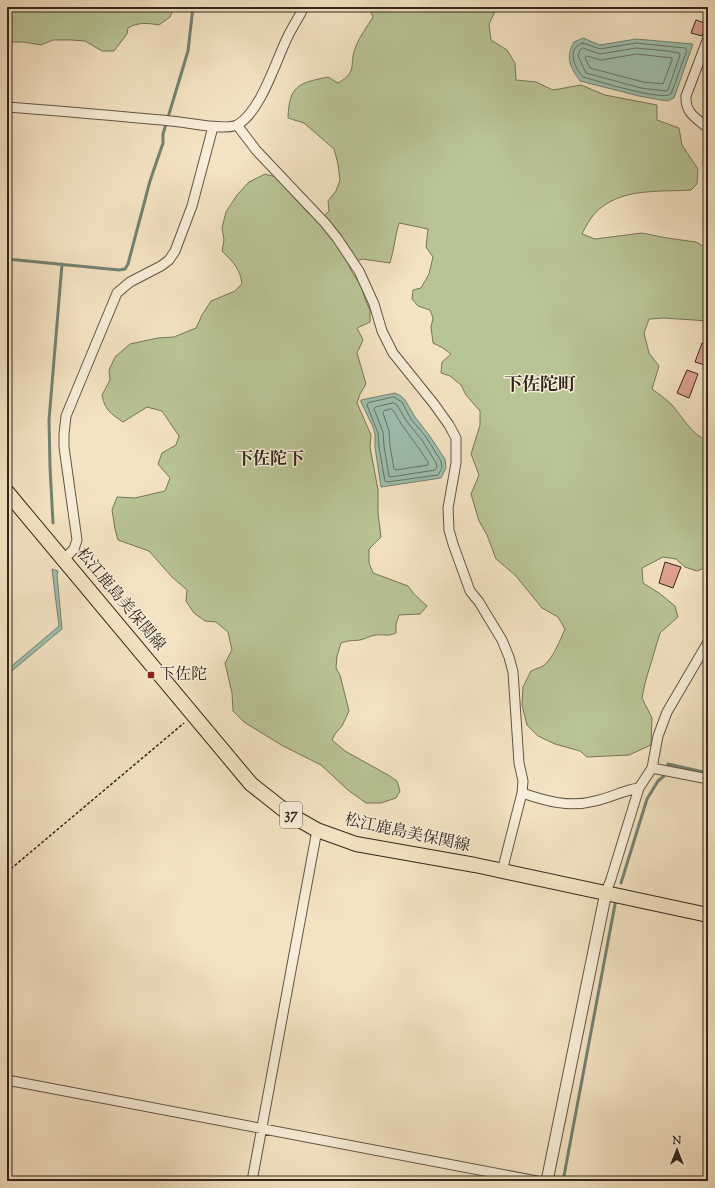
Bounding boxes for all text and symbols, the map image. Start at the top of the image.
district label: 下佐陀町 [504,373,576,399]
district label: 下佐陀下 [236,448,304,472]
street label: 松江鹿島美保関線 [70,544,170,656]
place label: 下佐陀 [159,664,207,687]
marker: 下佐陀 [146,670,156,680]
road number: 37 [280,802,302,828]
street label: 松江鹿島美保関線 [342,809,472,859]
north arrow [657,1130,697,1170]
text: N [672,1133,682,1149]

